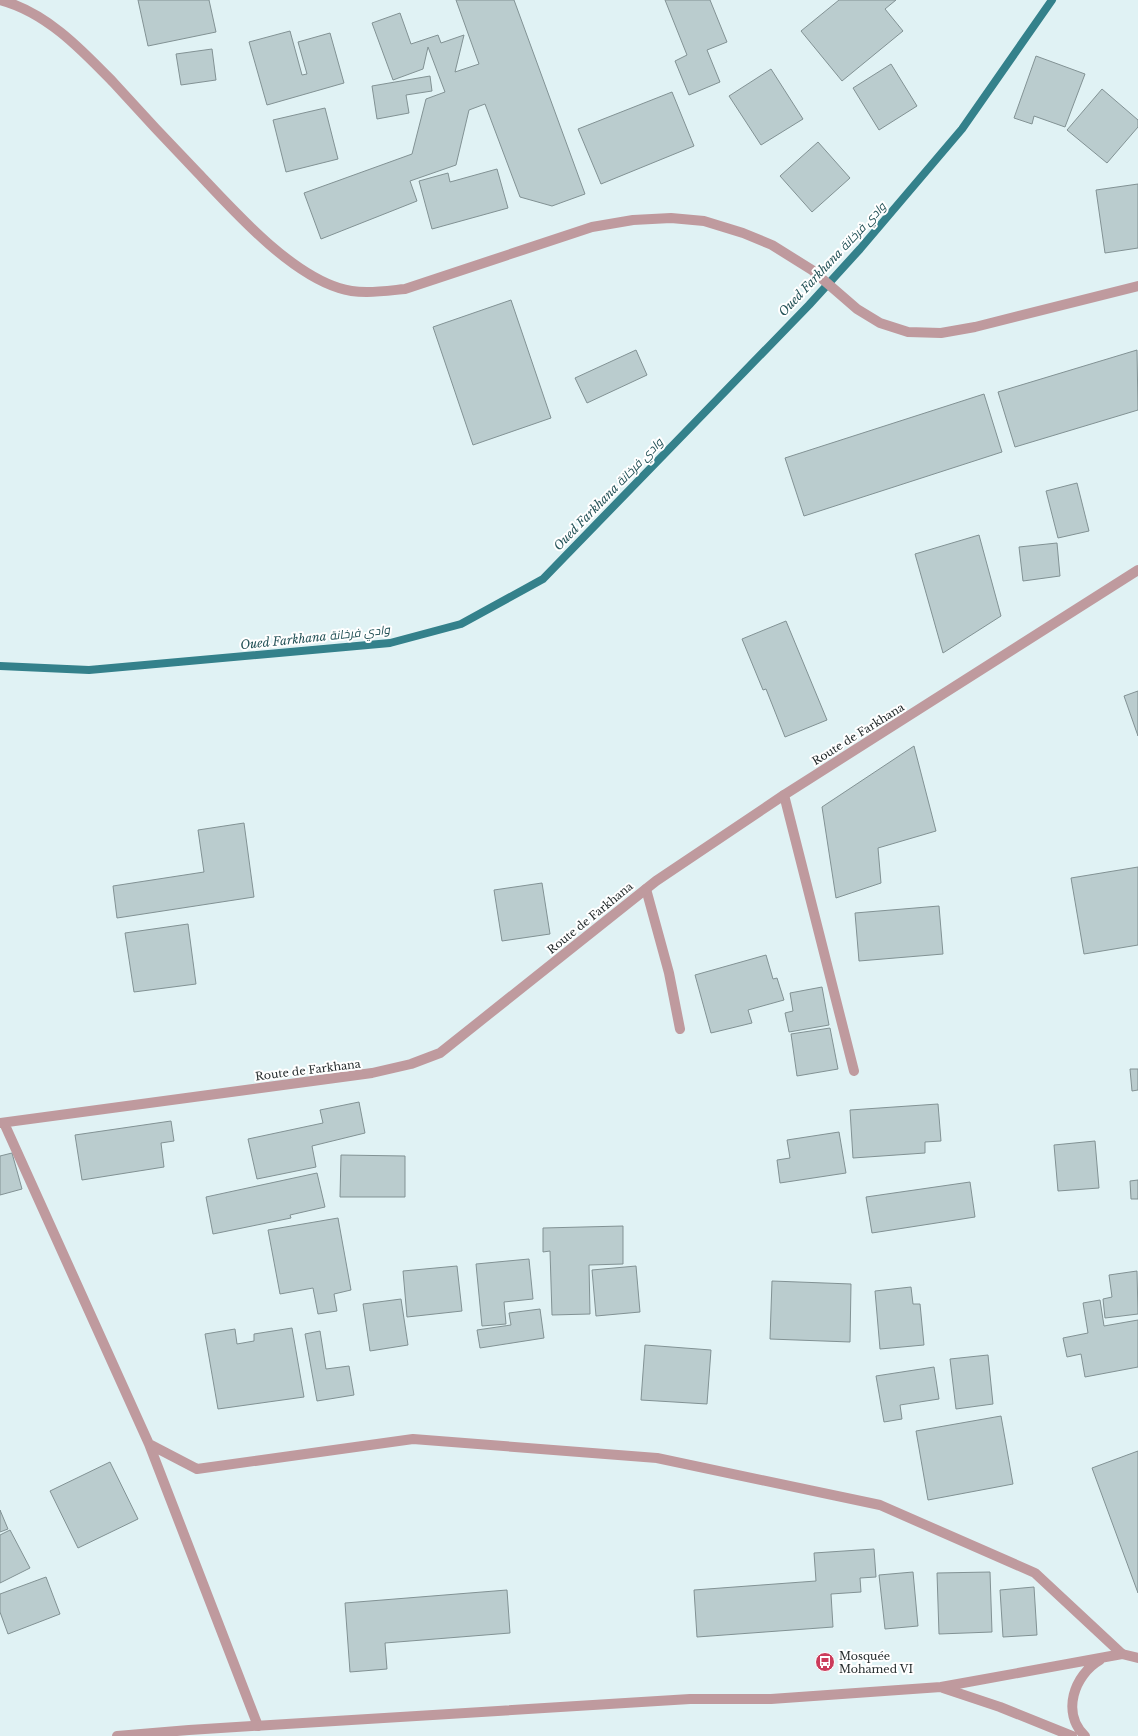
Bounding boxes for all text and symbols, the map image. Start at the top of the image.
water label: Oued Farkhana وادي فرخانة [775,198,892,321]
water label: Oued Farkhana وادي فرخانة [550,434,669,555]
water label: Oued Farkhana وادي فرخانة [239,622,392,655]
street label: Route de Farkhana [809,699,907,768]
street label: Route de Farkhana [544,879,636,957]
street label: Route de Farkhana [255,1056,362,1083]
place label: Mosquée Mohamed VI [839,1649,913,1676]
bus stop icon: Mosquée Mohamed VI [814,1651,836,1673]

